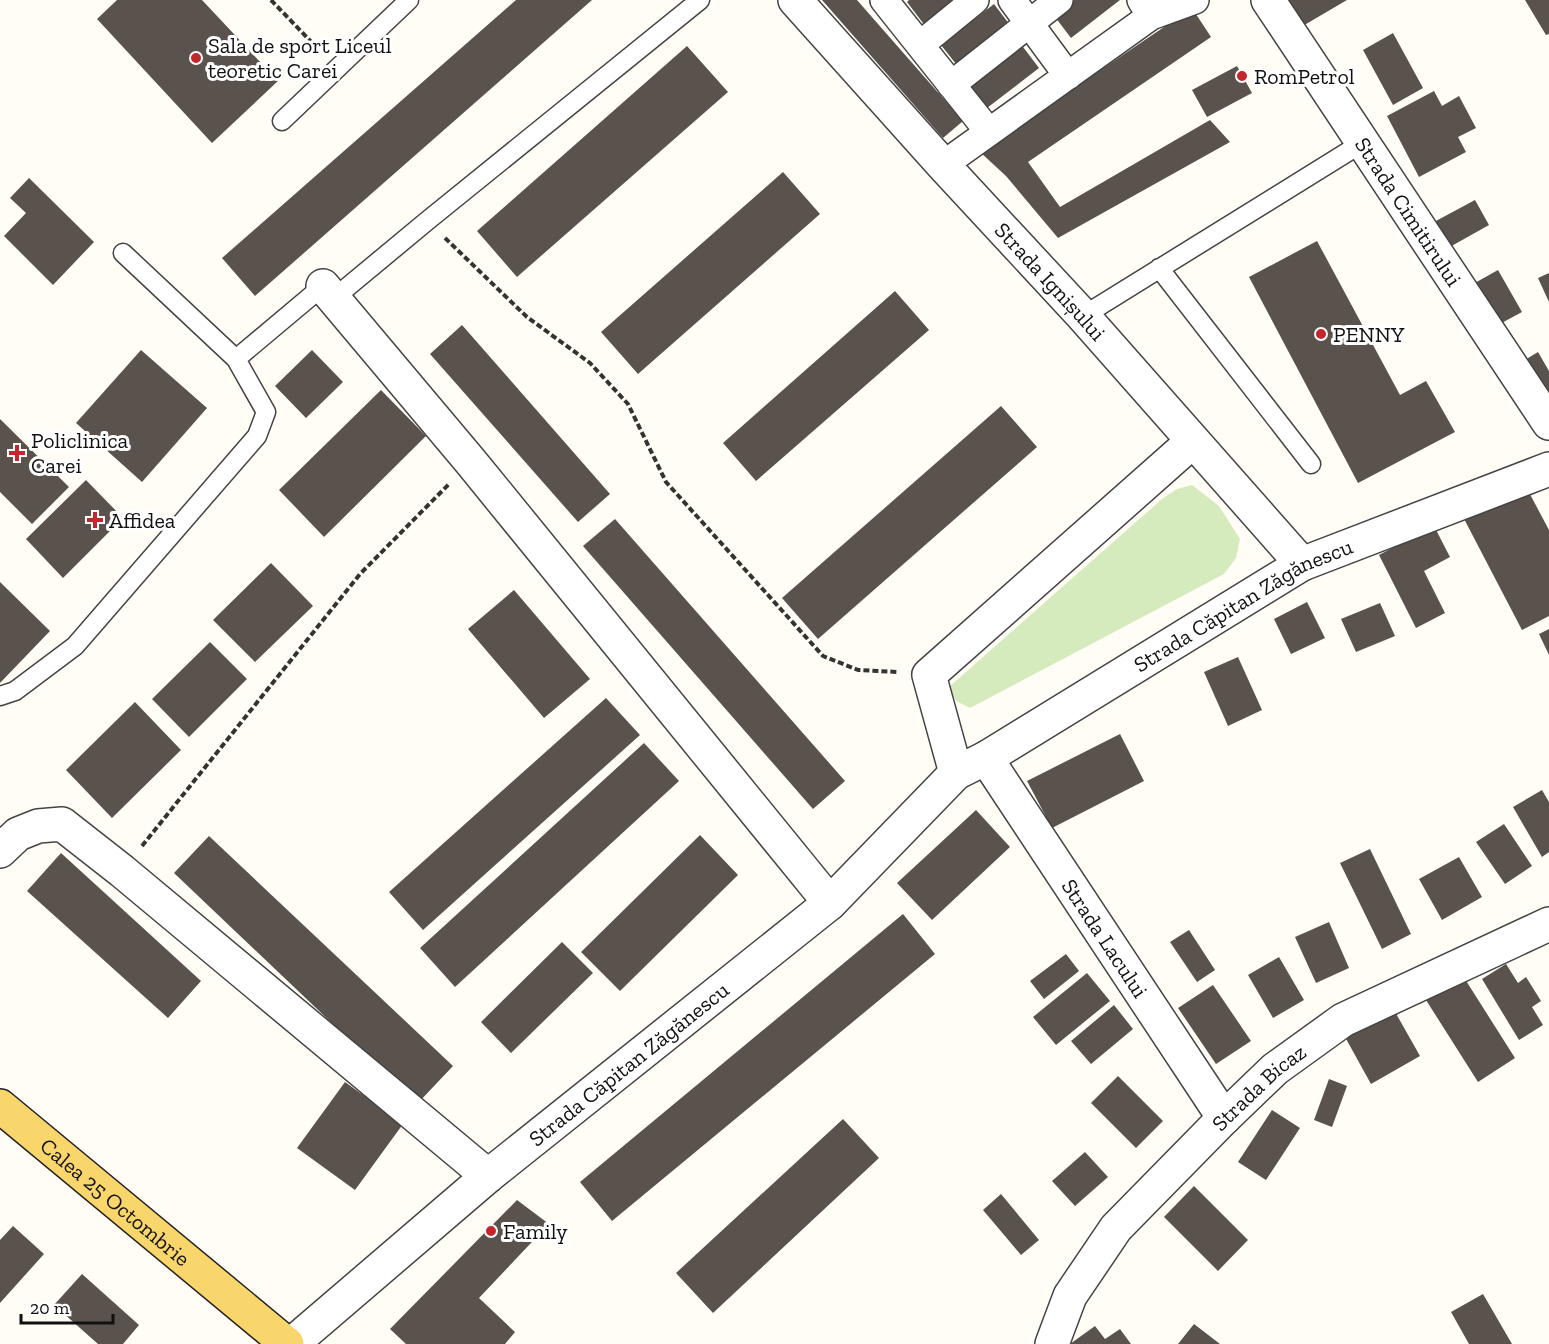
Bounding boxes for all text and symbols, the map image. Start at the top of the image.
place label: Sala de sport Liceul teoretic Carei [208,32,392,84]
marker: Sala de sport Liceul teoretic Carei [189,51,203,65]
place label: RomPetrol [1254,63,1355,90]
marker: RomPetrol [1235,69,1249,83]
street label: Strada Cimitirului [1349,132,1467,292]
street label: Strada Ignișului [989,217,1111,346]
place label: PENNY [1333,321,1405,348]
marker: PENNY [1314,327,1328,341]
place label: Policlinica Carei [31,427,129,479]
marker: Policlinica Carei [8,444,26,462]
place label: Affidea [109,507,176,534]
marker: Affidea [86,511,104,529]
street label: Strada Căpitan Zăgănescu [1129,533,1357,678]
street label: Strada Lacului [1056,874,1154,1003]
street label: Strada Căpitan Zăgănescu [523,976,735,1152]
street label: Strada Bicaz [1206,1038,1311,1137]
street label: Calea 25 Octombrie [35,1132,196,1272]
place label: Family [503,1218,568,1245]
marker: Family [484,1224,498,1238]
scale bar [21,1287,112,1325]
text: 20 m [30,1297,70,1319]

